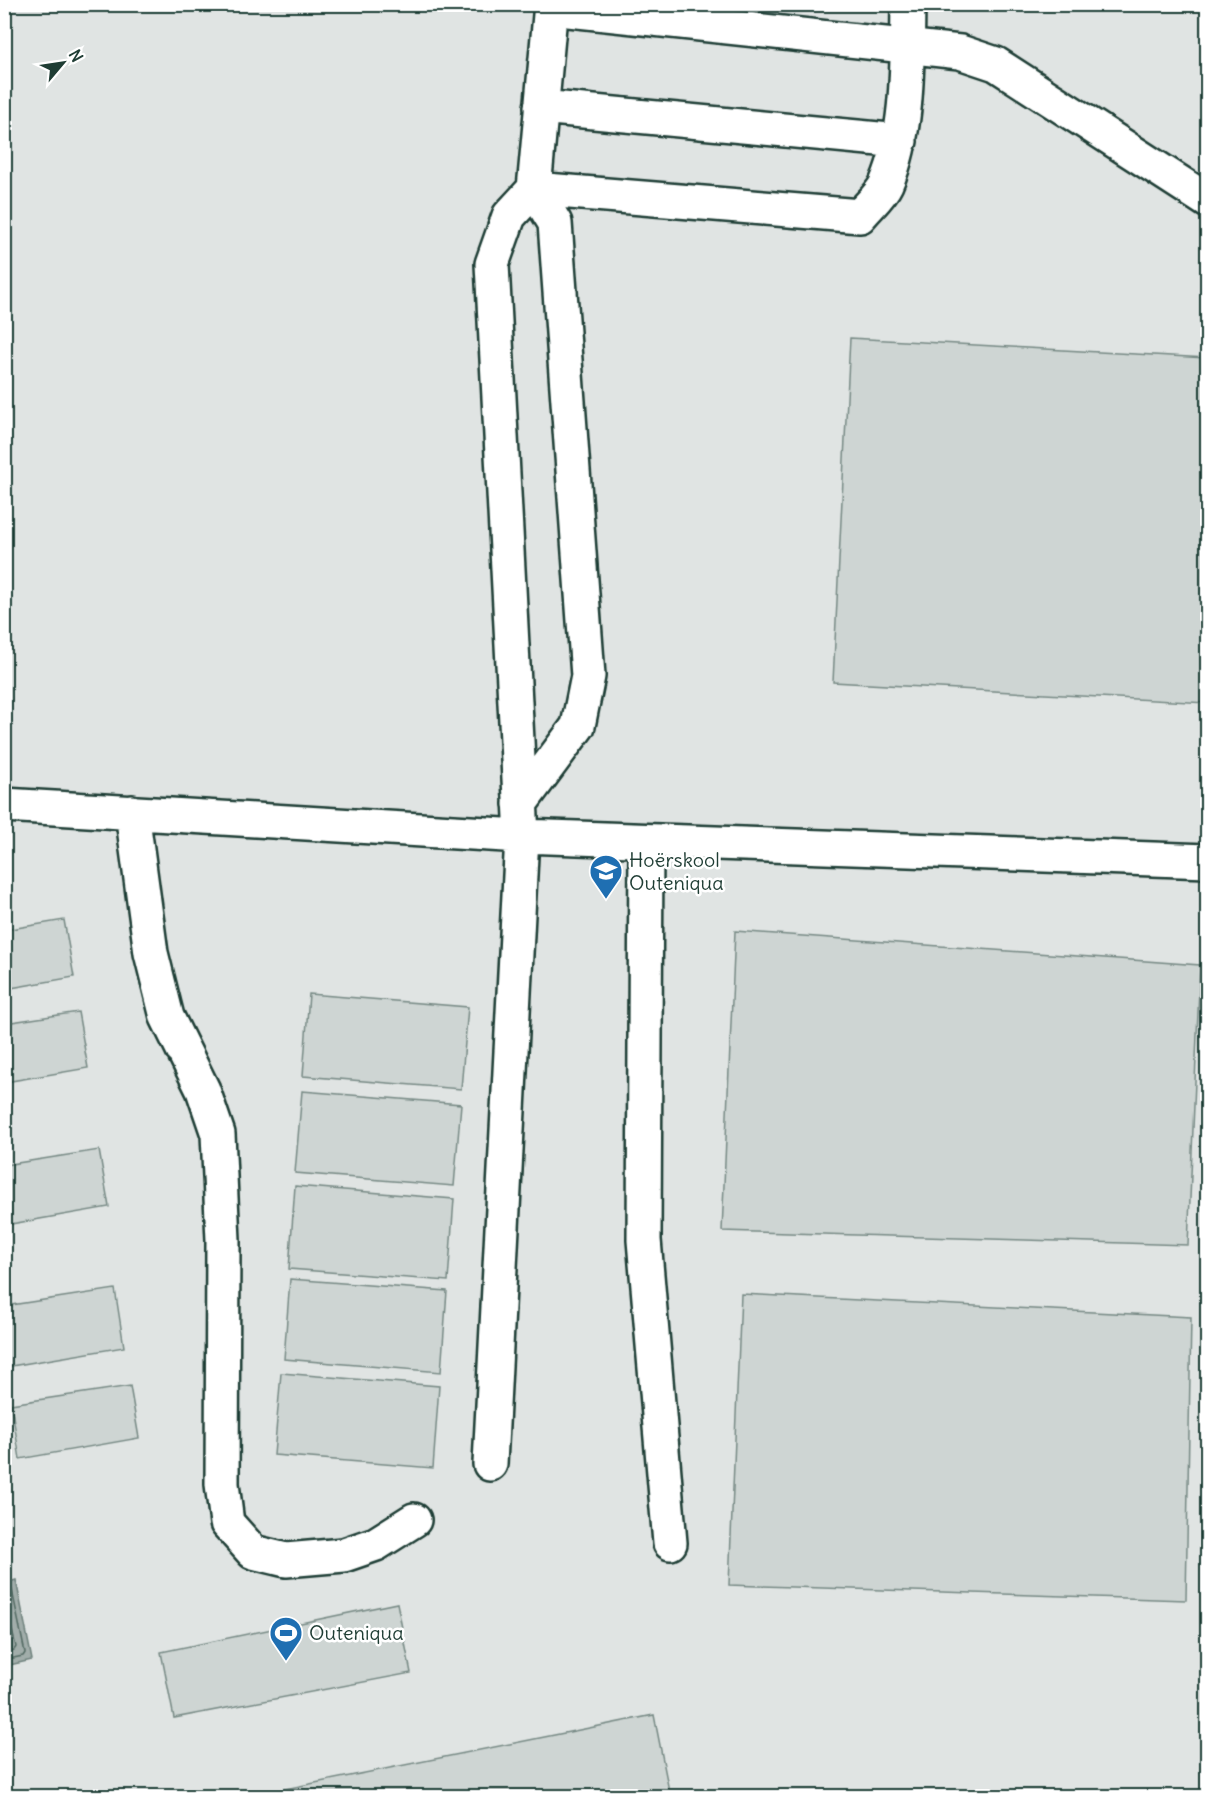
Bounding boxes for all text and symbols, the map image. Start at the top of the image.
north arrow [33,33,93,93]
text: N [65,46,88,65]
place label: Hoërskool Outeniqua [629,847,724,895]
school or university icon: Hoërskool Outeniqua [588,853,624,900]
sports icon: Outeniqua [268,1615,304,1662]
place label: Outeniqua [309,1620,404,1645]

